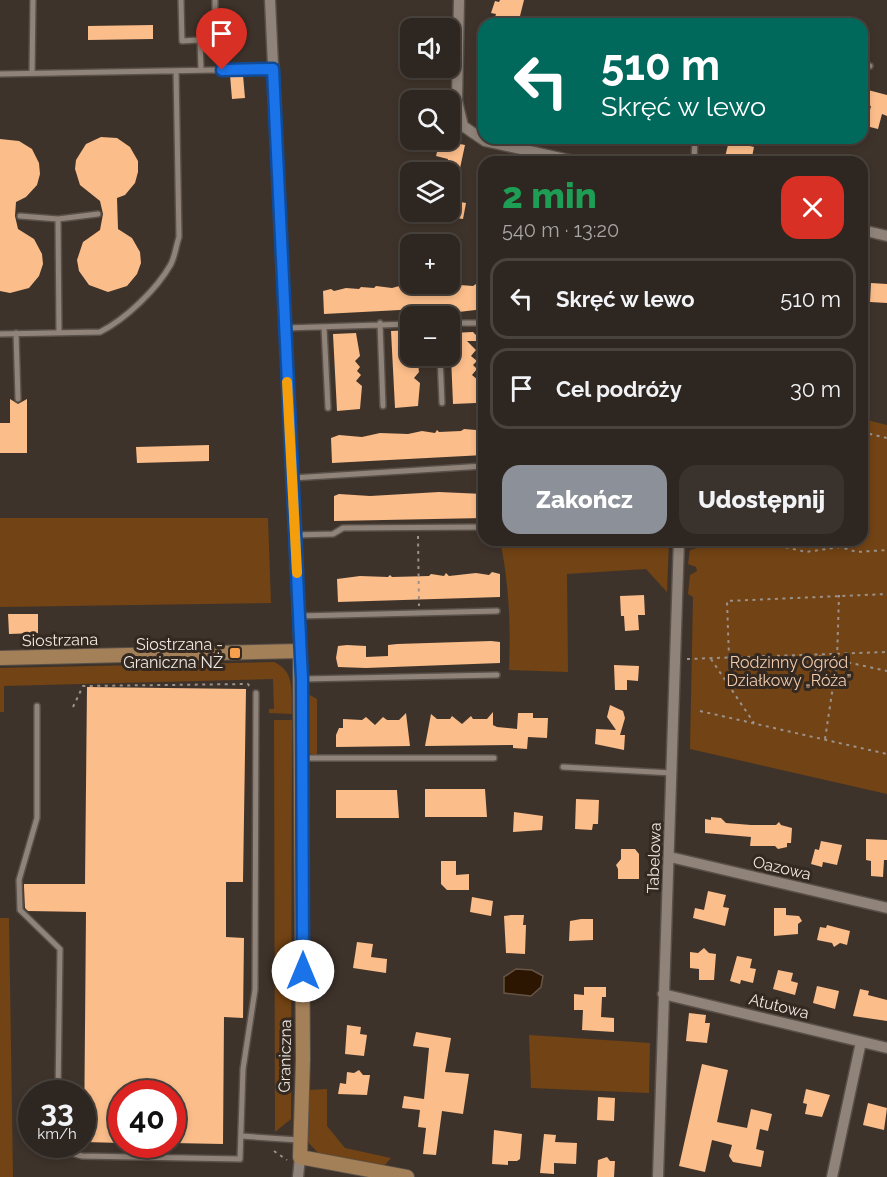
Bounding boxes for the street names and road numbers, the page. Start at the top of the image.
street label: Siostrzana [22,630,98,650]
street label: Tabelowa [643,822,665,894]
street label: Oazowa [751,852,813,884]
street label: Atutowa [747,989,811,1023]
street label: Graniczna [275,1019,295,1093]

